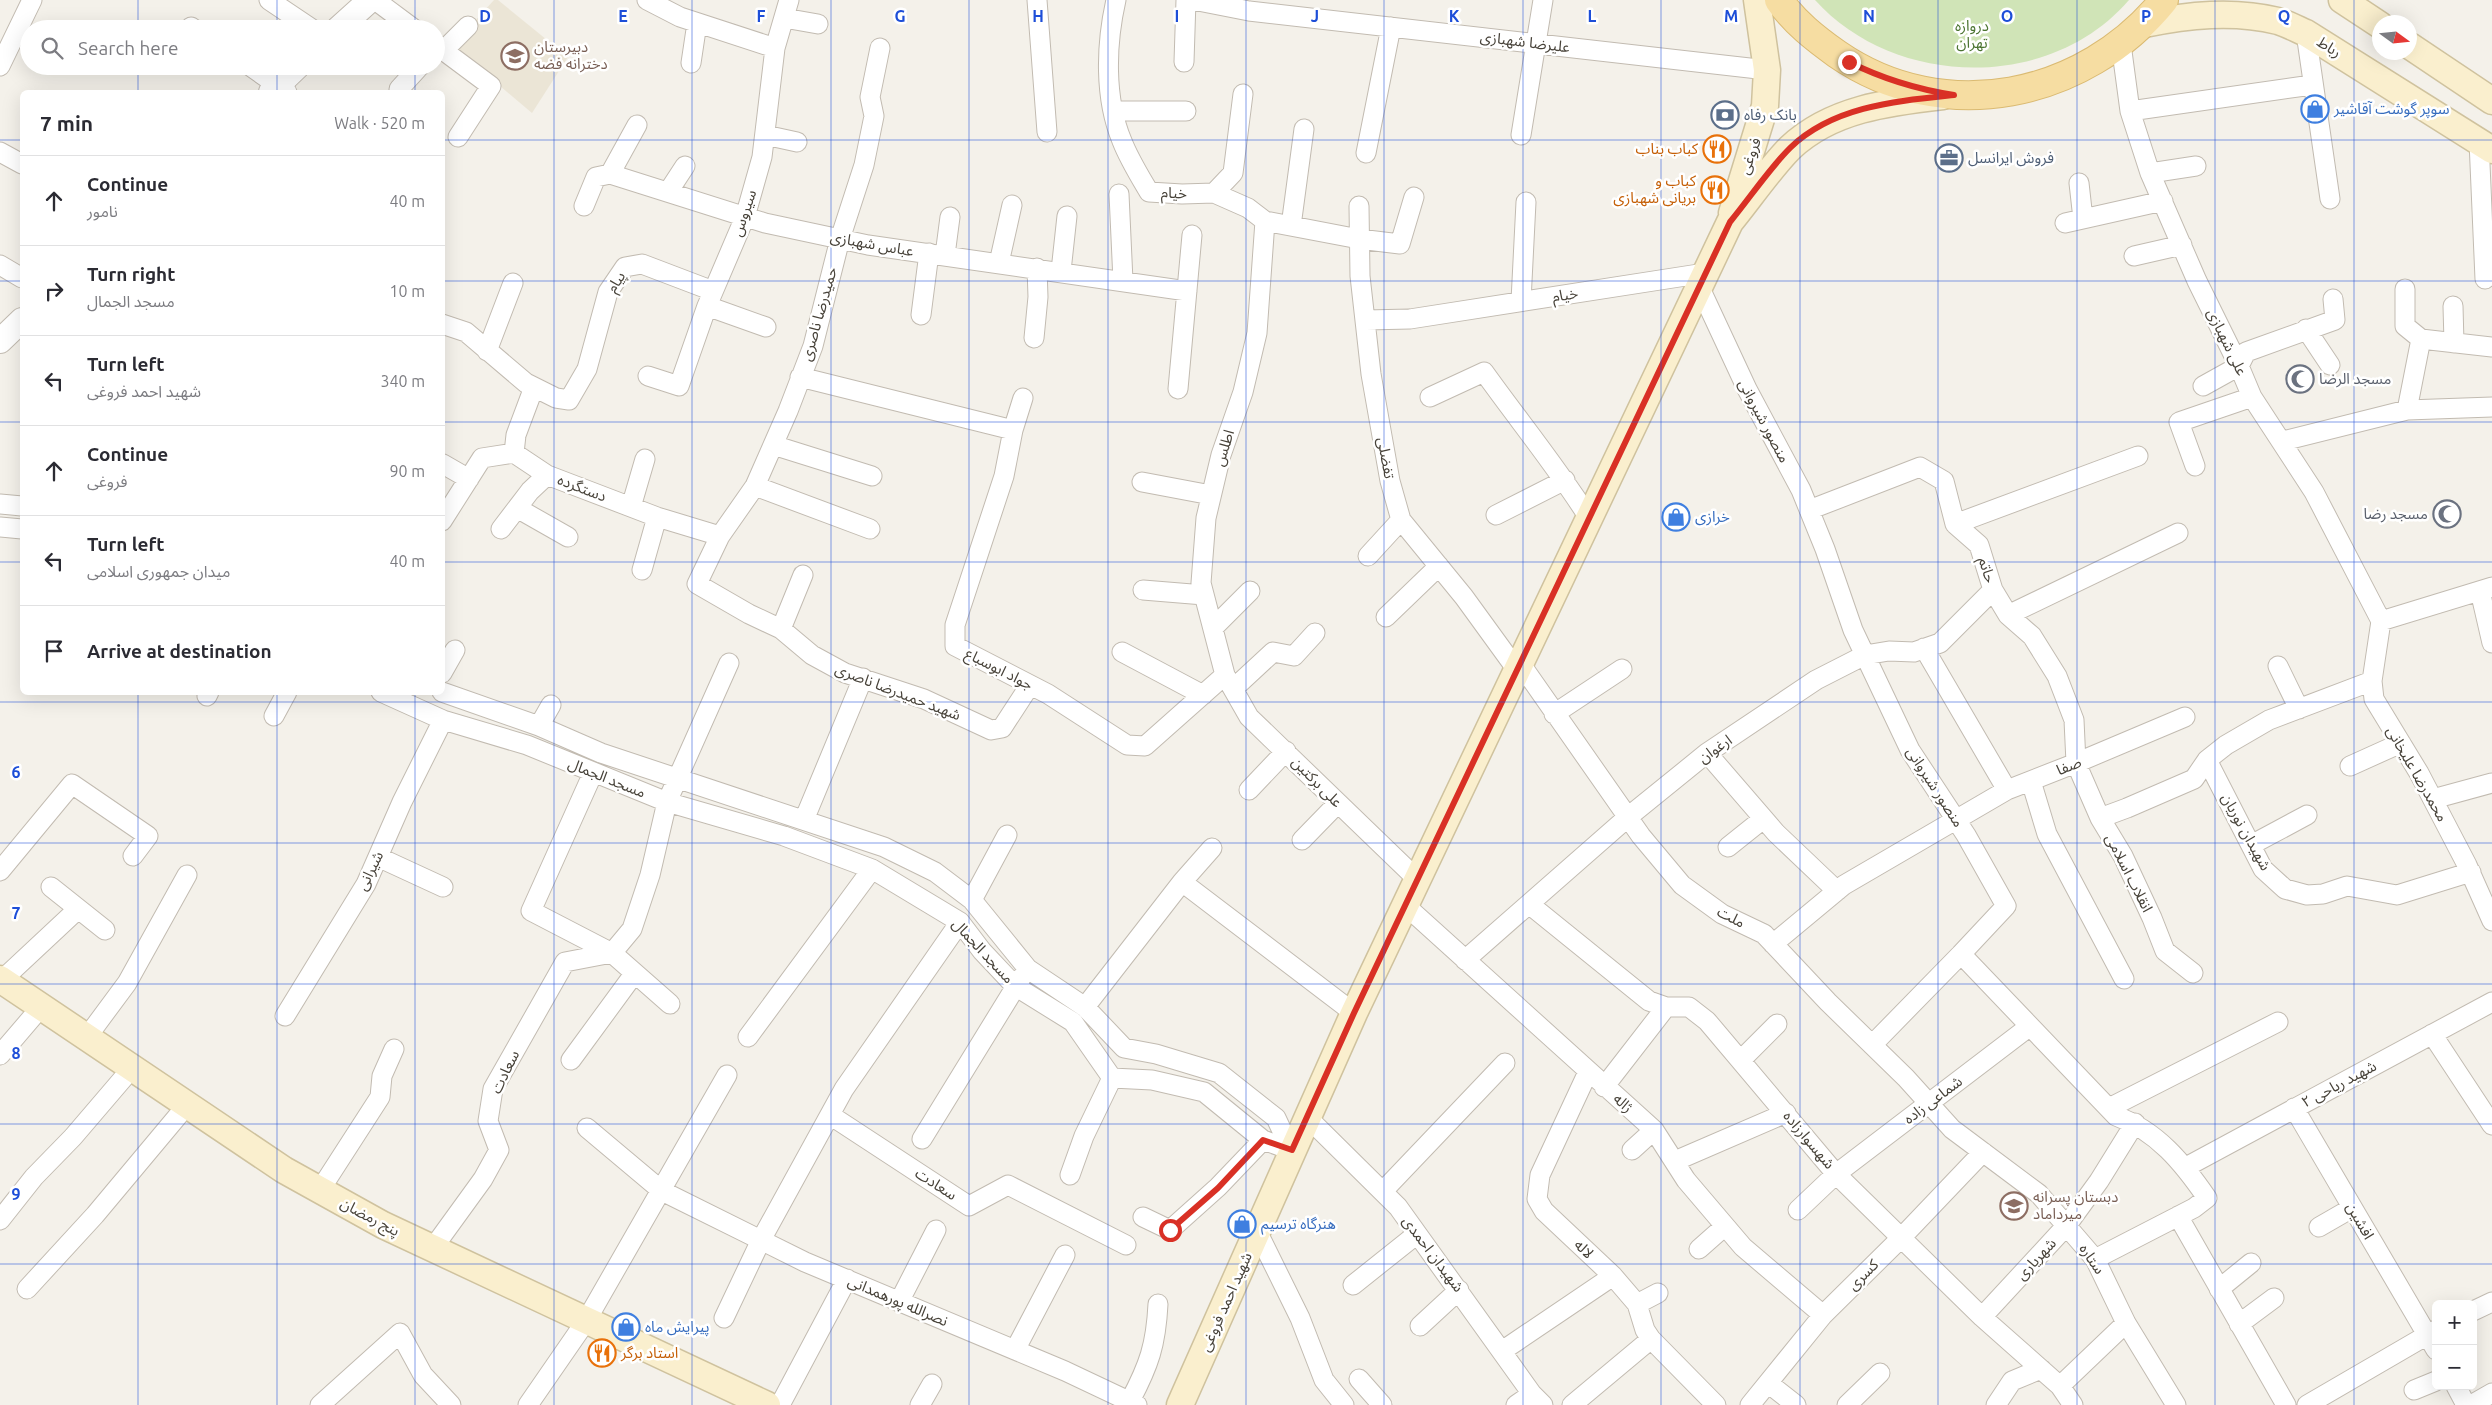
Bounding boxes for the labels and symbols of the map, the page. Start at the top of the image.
text: D [479,7,491,25]
text: E [618,7,628,25]
text: F [757,7,766,25]
text: G [894,7,906,25]
text: H [1032,7,1044,25]
text: I [1175,7,1179,25]
text: J [1311,7,1319,25]
text: K [1449,7,1460,25]
text: L [1588,7,1597,25]
text: M [1724,7,1738,25]
text: N [1863,7,1875,25]
text: O [2001,7,2013,25]
text: P [2141,7,2151,25]
text: Q [2278,7,2290,25]
north arrow [2372,15,2417,60]
park label: دروازه تهران [1955,17,1989,52]
street label: علیرضا شهبازی [1479,28,1571,56]
street label: رباط [2314,33,2344,61]
place label: دبیرستان دخترانه فضه [534,38,608,73]
school or university icon: دبیرستان دخترانه فضه [500,41,530,71]
route end [1838,51,1861,74]
shop icon: سوپر گوشت آقاشیر [2300,94,2330,124]
bank icon: بانک رفاه [1710,100,1740,130]
place label: سوپر گوشت آقاشیر [2333,100,2450,119]
place label: بانک رفاه [1744,106,1797,124]
restaurant icon: کباب بناب [1702,134,1732,164]
street label: فروغی [1735,135,1765,177]
place label: کباب بناب [1636,140,1699,157]
office icon: فروش ایرانسل [1934,143,1964,173]
place label: فروش ایرانسل [1968,149,2054,167]
place label: کباب و بریانی شهبازی [1613,172,1697,207]
restaurant icon: کباب و بریانی شهبازی [1700,175,1730,205]
street label: خیام [1161,184,1187,204]
street label: سیروس [728,187,760,239]
street label: عباس شهبازی [829,228,916,260]
street label: حمیدرضا ناصری [797,265,841,363]
street label: پیام [603,268,631,297]
street label: خیام [1551,284,1580,308]
street label: علی شهبازی [2203,306,2251,379]
mosque icon: مسجد الرضا [2285,364,2315,394]
place label: مسجد الرضا [2319,370,2391,388]
street label: منصور شیروانی [1734,376,1794,466]
street label: اطلس [1210,428,1238,468]
street label: تفضلی [1374,436,1398,480]
street label: دستگرده [555,470,609,506]
mosque icon: مسجد رضا [2432,499,2462,529]
shop icon: خرازی [1661,502,1691,532]
place label: مسجد رضا [2363,505,2428,523]
place label: خرازی [1695,508,1730,526]
street label: حاتم [1973,555,1999,586]
street label: جواد ابوسباع [961,644,1036,696]
street label: شهید حمیدرضا ناصری [833,660,964,724]
street label: محمدرضا علیخانی [2382,723,2452,825]
street label: ارغوان [1695,731,1735,767]
street label: منصور شیروانی [1902,744,1968,830]
street label: علی برکتین [1288,753,1346,811]
street label: صفا [2054,753,2084,778]
street label: مسجد الجمال [566,754,648,802]
text: 6 [11,763,21,781]
street label: شهیدان نوریان [2217,790,2275,874]
street label: انقلاب اسلامی [2102,831,2156,915]
street label: شیرانی [353,848,387,894]
street label: ملت [1715,902,1748,931]
text: 7 [11,904,21,922]
street label: مسجد الجمال [948,915,1018,987]
text: 8 [11,1044,21,1062]
street label: سعادت [487,1047,522,1096]
street label: شهید ریاحی ۲ [2298,1057,2380,1111]
street label: شماعی زاده [1900,1072,1966,1128]
street label: ژاله [1610,1090,1636,1116]
street label: شهسوارزاده [1780,1107,1839,1173]
street label: سعادت [912,1164,960,1203]
text: 9 [11,1185,21,1203]
place label: دبستان پسرانه میرداماد [2033,1188,2118,1223]
school or university icon: دبستان پسرانه میرداماد [1999,1191,2029,1221]
street label: پنج رمضان [336,1194,403,1243]
street label: افشین [2342,1199,2378,1243]
shop icon: هنرگاه ترسیم [1227,1209,1257,1239]
street label: شهیدان احمدی [1399,1212,1468,1296]
place label: هنرگاه ترسیم [1261,1215,1336,1235]
route start [1159,1219,1182,1242]
street label: شهریاری [2012,1234,2060,1284]
street label: لاله [1571,1236,1597,1262]
street label: ستاره [2075,1240,2109,1278]
street label: شهید احمد فروغی [1196,1249,1256,1354]
street label: کسری [1844,1255,1883,1294]
street label: نصرالله پورهمدانی [845,1272,951,1331]
shop icon: پیرایش ماه [611,1312,641,1342]
place label: پیرایش ماه [645,1318,710,1337]
restaurant icon: استاد برگر [587,1338,617,1368]
place label: استاد برگر [620,1344,678,1362]

